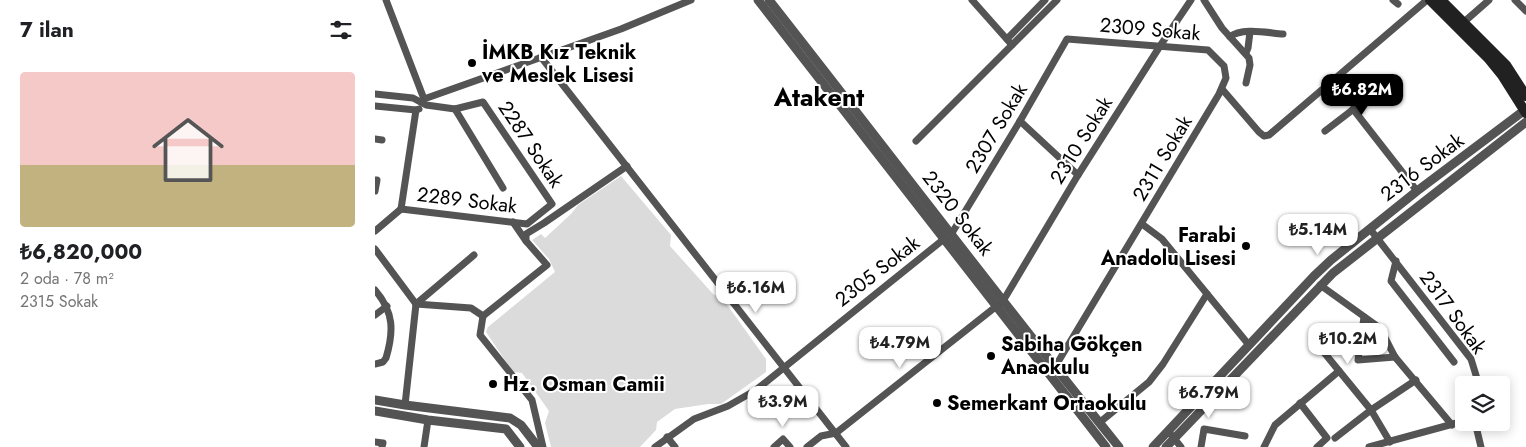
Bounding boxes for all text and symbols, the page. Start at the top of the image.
street label: 2309 Sokak [1098,11,1202,48]
text: 7 ilan [20,15,74,45]
icon: filters [327,16,355,44]
place label: İMKB Kız Teknik ve Meslek Lisesi [481,38,637,90]
marker: İMKB Kız Teknik ve Meslek Lisesi [466,57,478,69]
pin: ₺6.82M [1321,74,1403,116]
street label: 2307 Sokak [958,78,1035,179]
text: ₺6.82M [1332,78,1392,101]
district label: Atakent [773,79,864,115]
street label: 2310 Sokak [1043,91,1120,190]
street label: 2287 Sokak [491,95,570,194]
icon: home [143,105,233,195]
street label: 2311 Sokak [1125,110,1200,207]
street label: 2316 Sokak [1374,126,1470,208]
street label: 2320 Sokak [915,165,1000,262]
street label: 2289 Sokak [415,180,519,221]
pin: ₺5.14M [1277,214,1359,256]
text: ₺5.14M [1289,218,1347,241]
place label: Farabi Anadolu Lisesi [1100,221,1236,273]
street label: 2305 Sokak [829,229,926,314]
text: ₺6,820,000 [20,237,142,267]
marker: Farabi Anadolu Lisesi [1240,240,1252,252]
street label: 2317 Sokak [1412,265,1493,360]
text: 2 oda · 78 m² [20,267,114,290]
pin: ₺6.16M [715,272,797,314]
text: ₺6.16M [727,276,785,299]
text: 2315 Sokak [20,290,98,313]
pin: ₺10.2M [1307,322,1389,365]
pin: ₺4.79M [859,326,941,369]
text: ₺10.2M [1319,327,1377,350]
place label: Sabiha Gökçen Anaokulu [1000,330,1142,382]
text: ₺4.79M [870,331,930,354]
marker: Sabiha Gökçen Anaokulu [985,350,997,362]
place label: Hz. Osman Camii [503,370,665,399]
pin: ₺6.79M [1168,376,1250,419]
map controls [1455,376,1510,431]
button: layers [1455,376,1510,431]
marker: Hz. Osman Camii [487,378,499,390]
text: ₺6.79M [1179,381,1239,404]
pin: ₺3.9M [748,386,818,428]
place label: Semerkant Ortaokulu [947,389,1147,418]
text: ₺3.9M [759,390,807,413]
marker: Semerkant Ortaokulu [931,397,943,409]

